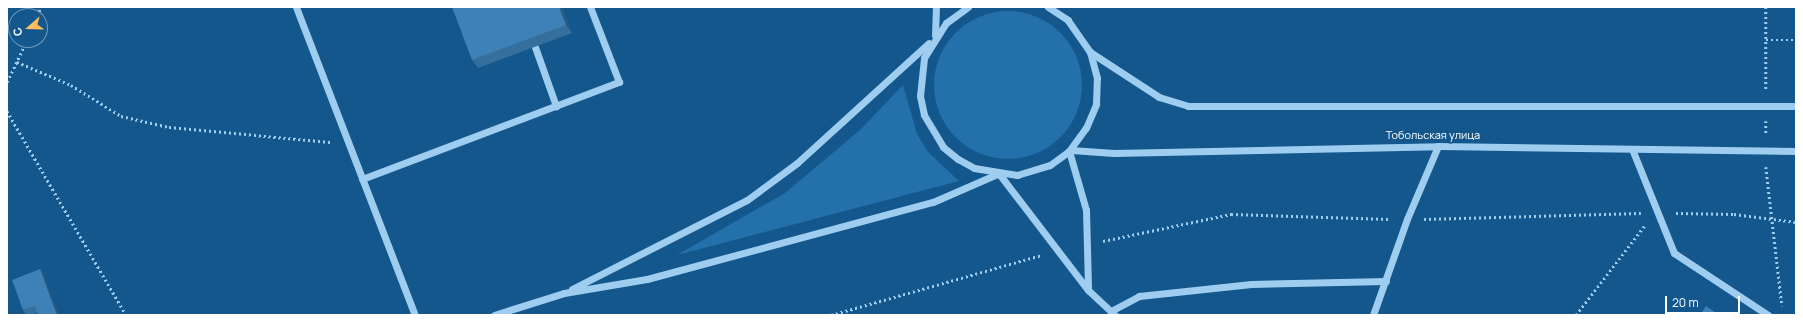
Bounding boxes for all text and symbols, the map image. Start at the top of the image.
north arrow [8,8,48,48]
text: С [9,26,26,38]
street label: Тобольская улица [1386,128,1480,142]
scale bar [1667,288,1742,314]
text: 20 m [1672,294,1699,311]

